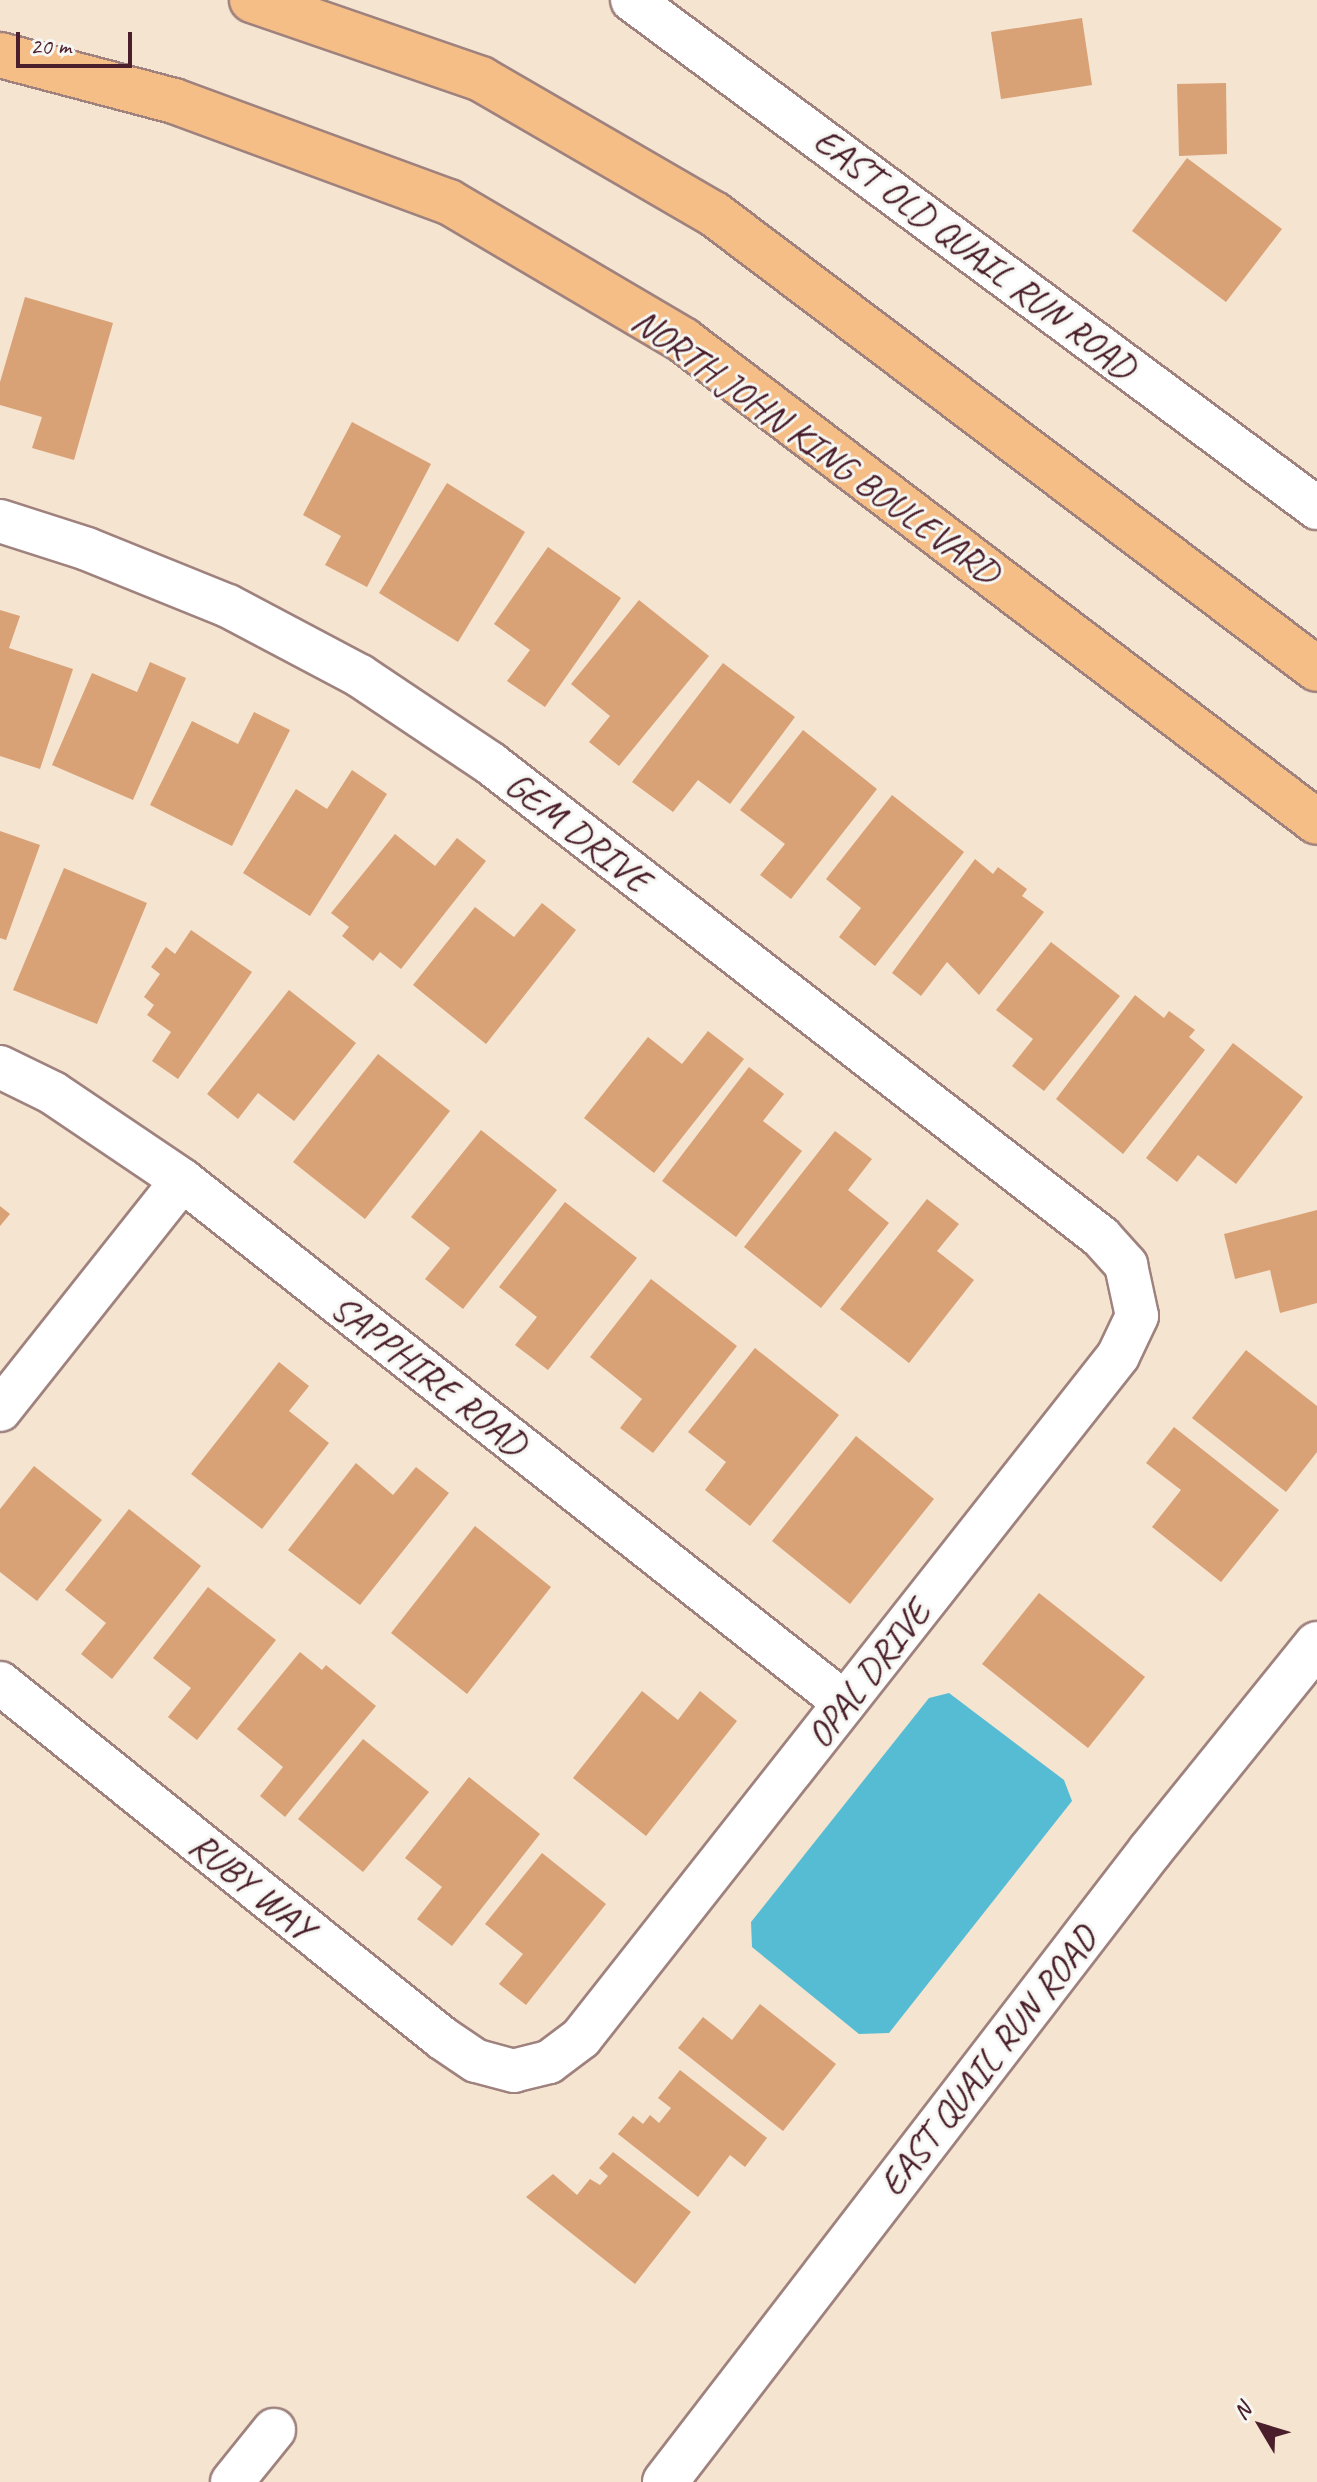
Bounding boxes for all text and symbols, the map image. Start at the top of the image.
scale bar [20,16,136,66]
text: 20 m [30,31,71,61]
street label: EAST OLD QUAIL RUN ROAD [803,116,1147,390]
street label: NORTH JOHN KING BOULEVARD [623,297,1009,595]
street label: GEM DRIVE [497,762,659,902]
street label: SAPPHIRE ROAD [321,1284,537,1466]
street label: OPAL DRIVE [797,1591,939,1757]
street label: RUBY WAY [181,1822,323,1950]
street label: EAST QUAIL RUN ROAD [869,1917,1107,2205]
north arrow [1221,2386,1301,2466]
text: N [1227,2397,1257,2425]

